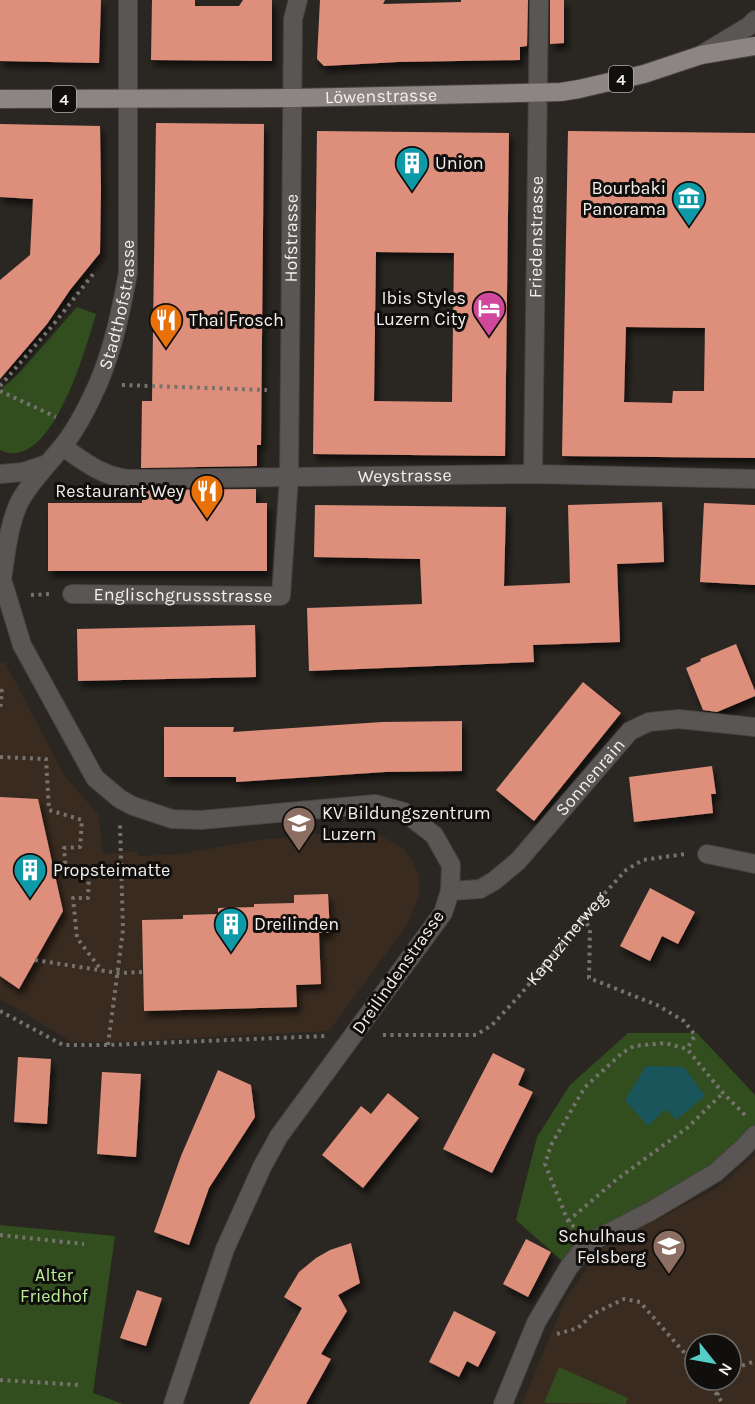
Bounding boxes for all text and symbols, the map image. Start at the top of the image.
road number: 4 [609,66,633,92]
street label: Löwenstrasse [325,84,437,108]
road number: 4 [52,86,76,112]
building icon: Union [394,145,430,192]
place label: Union [435,152,484,174]
street label: Friedenstrasse [524,176,548,298]
place label: Bourbaki Panorama [582,177,666,220]
museum icon: Bourbaki Panorama [671,180,707,227]
street label: Hofstrasse [280,194,302,283]
street label: Stadthofstrasse [94,240,139,373]
place label: Ibis Styles Luzern City [376,287,467,330]
hotel icon: Ibis Styles Luzern City [471,290,507,337]
restaurant icon: Thai Frosch [148,302,184,349]
place label: Thai Frosch [189,309,284,331]
street label: Weystrasse [357,464,452,487]
restaurant icon: Restaurant Wey [189,473,225,520]
place label: Restaurant Wey [55,480,185,502]
street label: Englischgrussstrasse [94,583,272,607]
street label: Sonnenrain [551,734,630,821]
place label: KV Bildungszentrum Luzern [322,802,491,845]
school or university icon: KV Bildungszentrum Luzern [281,805,317,852]
building icon: Propsteimatte [12,852,48,899]
place label: Propsteimatte [53,859,170,881]
street label: Kapuzinerweg [521,887,612,990]
building icon: Dreilinden [213,906,249,953]
street label: Dreilindenstrasse [347,906,449,1038]
place label: Dreilinden [254,913,339,935]
place label: Schulhaus Felsberg [558,1225,646,1268]
school or university icon: Schulhaus Felsberg [651,1228,687,1275]
park label: Alter Friedhof [20,1264,89,1307]
north arrow [683,1332,743,1392]
text: N [714,1360,737,1379]

